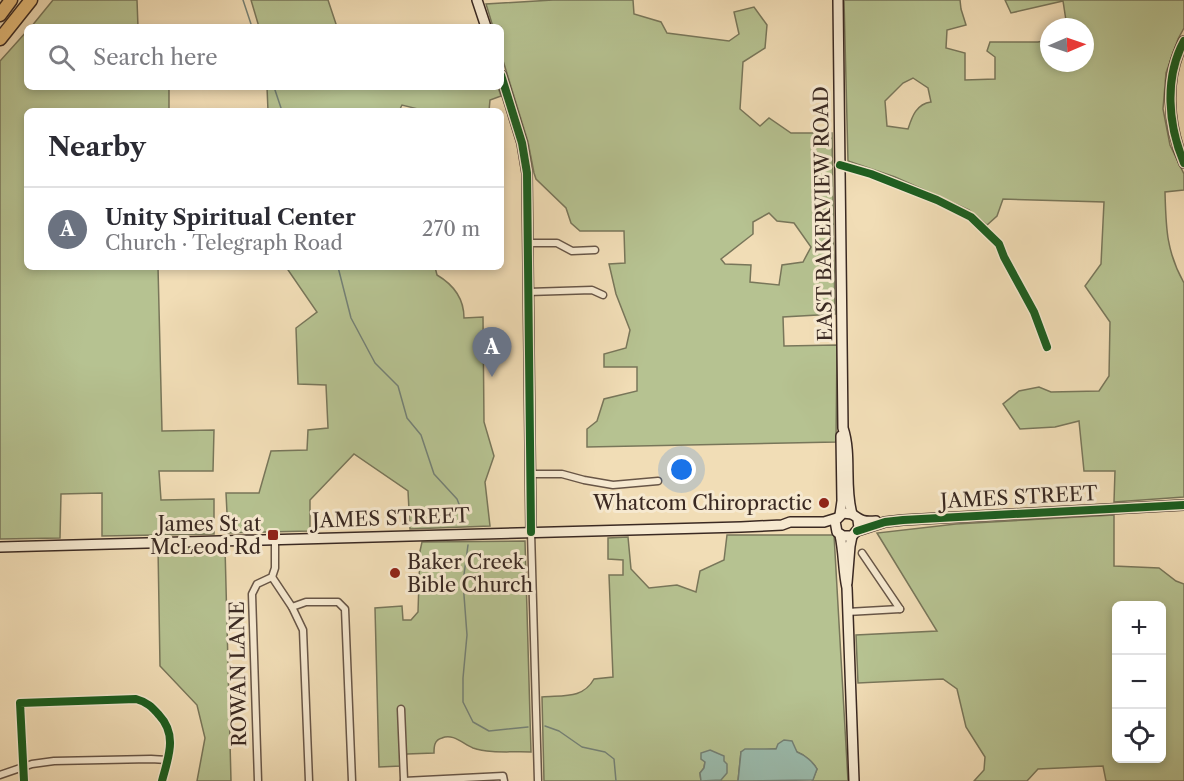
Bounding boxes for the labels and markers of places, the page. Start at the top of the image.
pin: A [472,328,512,377]
place label: Whatcom Chiropractic [592,491,812,515]
marker: Whatcom Chiropractic [817,496,831,510]
place label: James St at McLeod Rd [150,512,261,559]
marker: James St at McLeod Rd [266,528,280,542]
place label: Baker Creek Bible Church [407,550,533,597]
marker: Baker Creek Bible Church [388,566,402,580]

